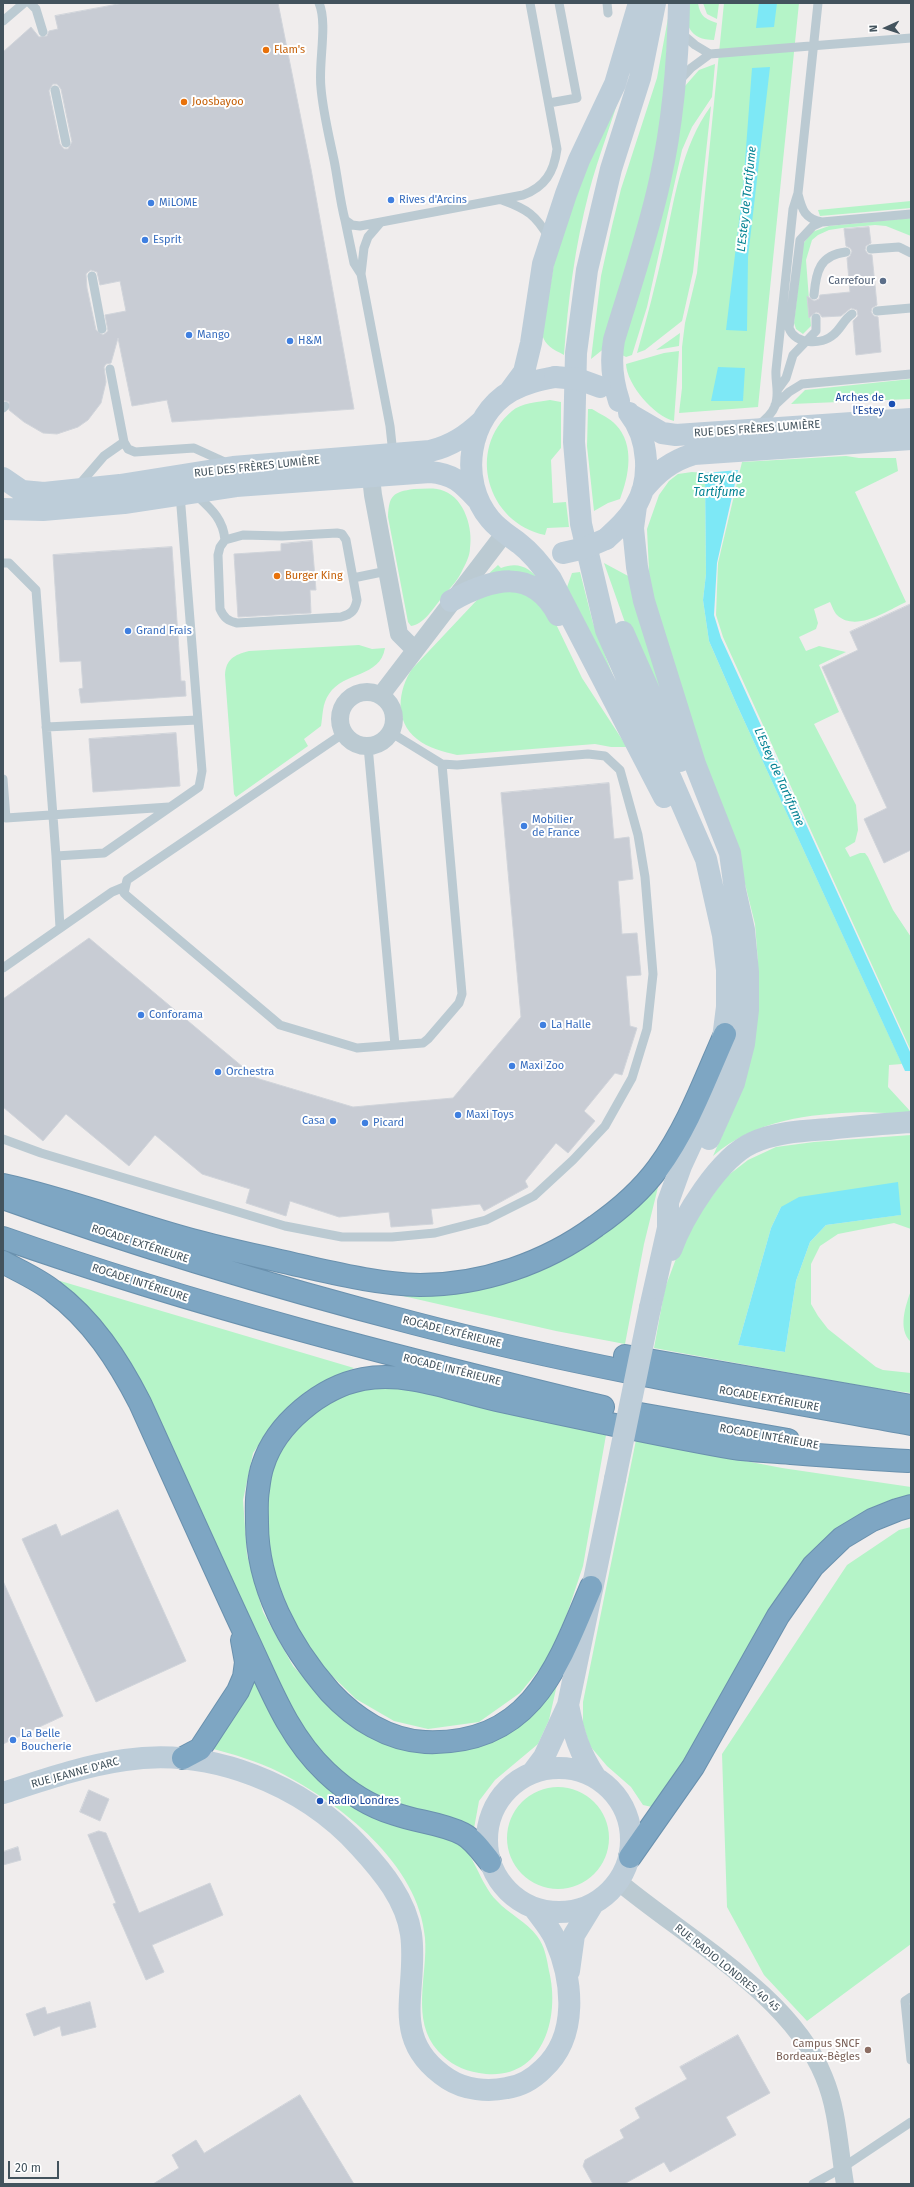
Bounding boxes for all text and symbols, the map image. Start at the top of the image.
north arrow [866,8,906,48]
text: N [867,25,880,33]
place label: Flam's [274,43,305,57]
marker: Flam's [261,45,271,55]
place label: Joosbayoo [192,95,244,109]
marker: Joosbayoo [179,97,189,107]
water label: L'Estey de Tartifume [734,145,760,253]
place label: Rives d'Arcins [399,193,467,207]
marker: Rives d'Arcins [386,195,396,205]
place label: MiLOME [159,196,198,210]
marker: MiLOME [146,198,156,208]
place label: Esprit [153,233,182,247]
marker: Esprit [140,235,150,245]
place label: Carrefour [828,274,875,288]
marker: Carrefour [878,276,888,286]
place label: Mango [197,328,230,342]
marker: Mango [184,330,194,340]
place label: H&M [298,334,322,348]
marker: H&M [285,336,295,346]
place label: Arches de l'Estey [835,391,884,417]
marker: Arches de l'Estey [887,399,897,409]
street label: RUE DES FRÈRES LUMIÈRE [693,418,821,440]
street label: RUE DES FRÈRES LUMIÈRE [193,454,321,480]
water label: Estey de Tartifume [693,472,745,500]
place label: Burger King [285,569,343,583]
marker: Burger King [272,571,282,581]
place label: Grand Frais [136,624,192,638]
marker: Grand Frais [123,626,133,636]
water label: L'Estey de Tartifume [751,726,807,828]
place label: Mobilier de France [532,813,580,839]
marker: Mobilier de France [519,821,529,831]
place label: Conforama [149,1008,203,1022]
marker: Conforama [136,1010,146,1020]
place label: La Halle [551,1018,591,1032]
marker: La Halle [538,1020,548,1030]
place label: Maxi Zoo [520,1059,564,1073]
marker: Maxi Zoo [507,1061,517,1071]
place label: Orchestra [226,1065,274,1079]
marker: Orchestra [213,1067,223,1077]
place label: Maxi Toys [466,1108,514,1122]
marker: Maxi Toys [453,1110,463,1120]
place label: Casa [302,1114,325,1128]
marker: Casa [328,1116,338,1126]
place label: Picard [373,1116,404,1130]
marker: Picard [360,1118,370,1128]
street label: ROCADE EXTÉRIEURE [90,1222,190,1266]
street label: ROCADE INTÉRIEURE [90,1261,190,1305]
street label: ROCADE EXTÉRIEURE [401,1313,503,1351]
street label: ROCADE INTÉRIEURE [402,1351,502,1389]
street label: ROCADE EXTÉRIEURE [718,1384,820,1414]
street label: ROCADE INTÉRIEURE [718,1422,820,1452]
place label: La Belle Boucherie [21,1727,72,1753]
marker: La Belle Boucherie [8,1735,18,1745]
street label: RUE JEANNE D'ARC [30,1755,120,1791]
place label: Radio Londres [328,1794,399,1808]
marker: Radio Londres [315,1796,325,1806]
street label: RUE RADIO LONDRES 40 45 [672,1922,782,2014]
place label: Campus SNCF Bordeaux-Bègles [776,2037,860,2063]
marker: Campus SNCF Bordeaux-Bègles [863,2045,873,2055]
scale bar [10,2153,61,2179]
text: 20 m [15,2161,41,2175]

